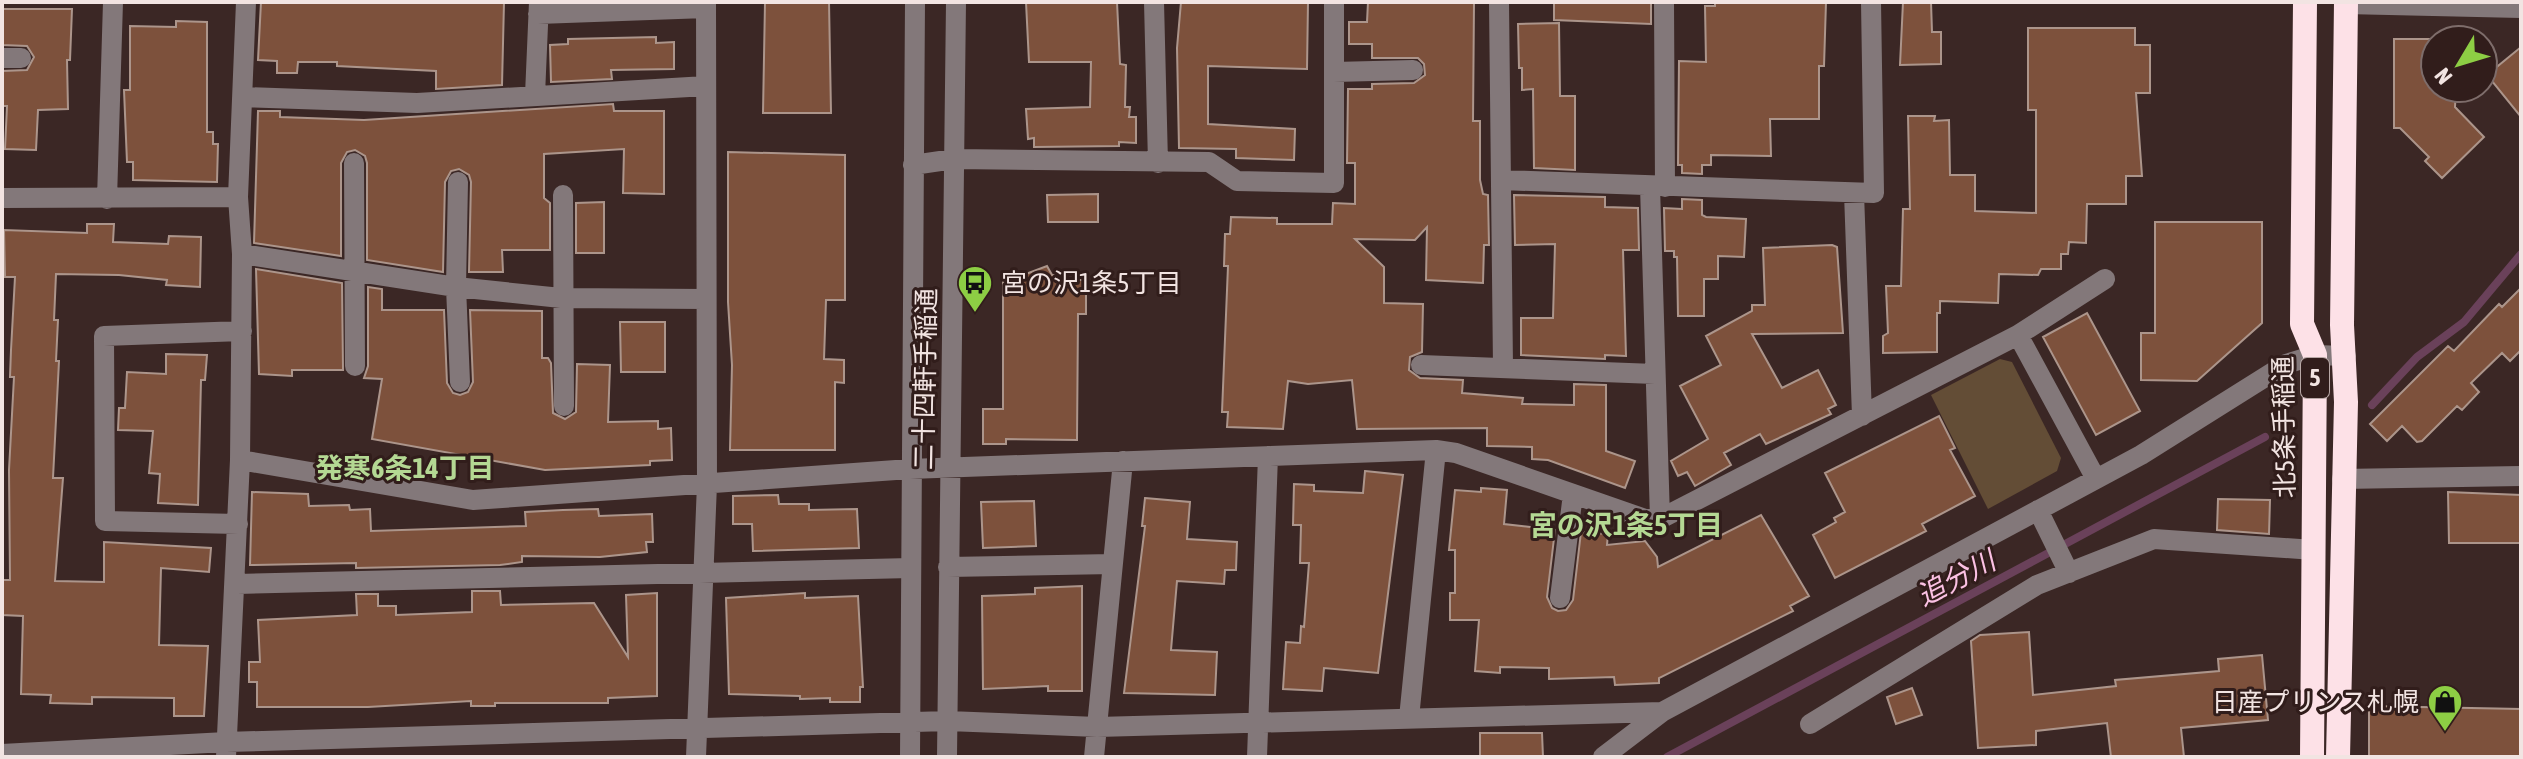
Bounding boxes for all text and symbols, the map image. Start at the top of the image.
north arrow [2419,24,2499,104]
text: N [2429,63,2457,89]
bus stop icon: 宮の沢1条5丁目 [956,264,994,314]
place label: 宮の沢1条5丁目 [1001,268,1181,298]
street label: 二十四軒手稲通 [908,288,942,470]
street label: 北5条手稲通 [2268,356,2300,498]
road number: 5 [2301,358,2329,398]
district label: 発寒6条14丁目 [315,452,495,484]
district label: 宮の沢1条5丁目 [1529,509,1723,541]
water label: 追分川 [1911,543,2003,612]
shop icon: 日産プリンス札幌 [2426,683,2464,733]
place label: 日産プリンス札幌 [2212,687,2419,717]

